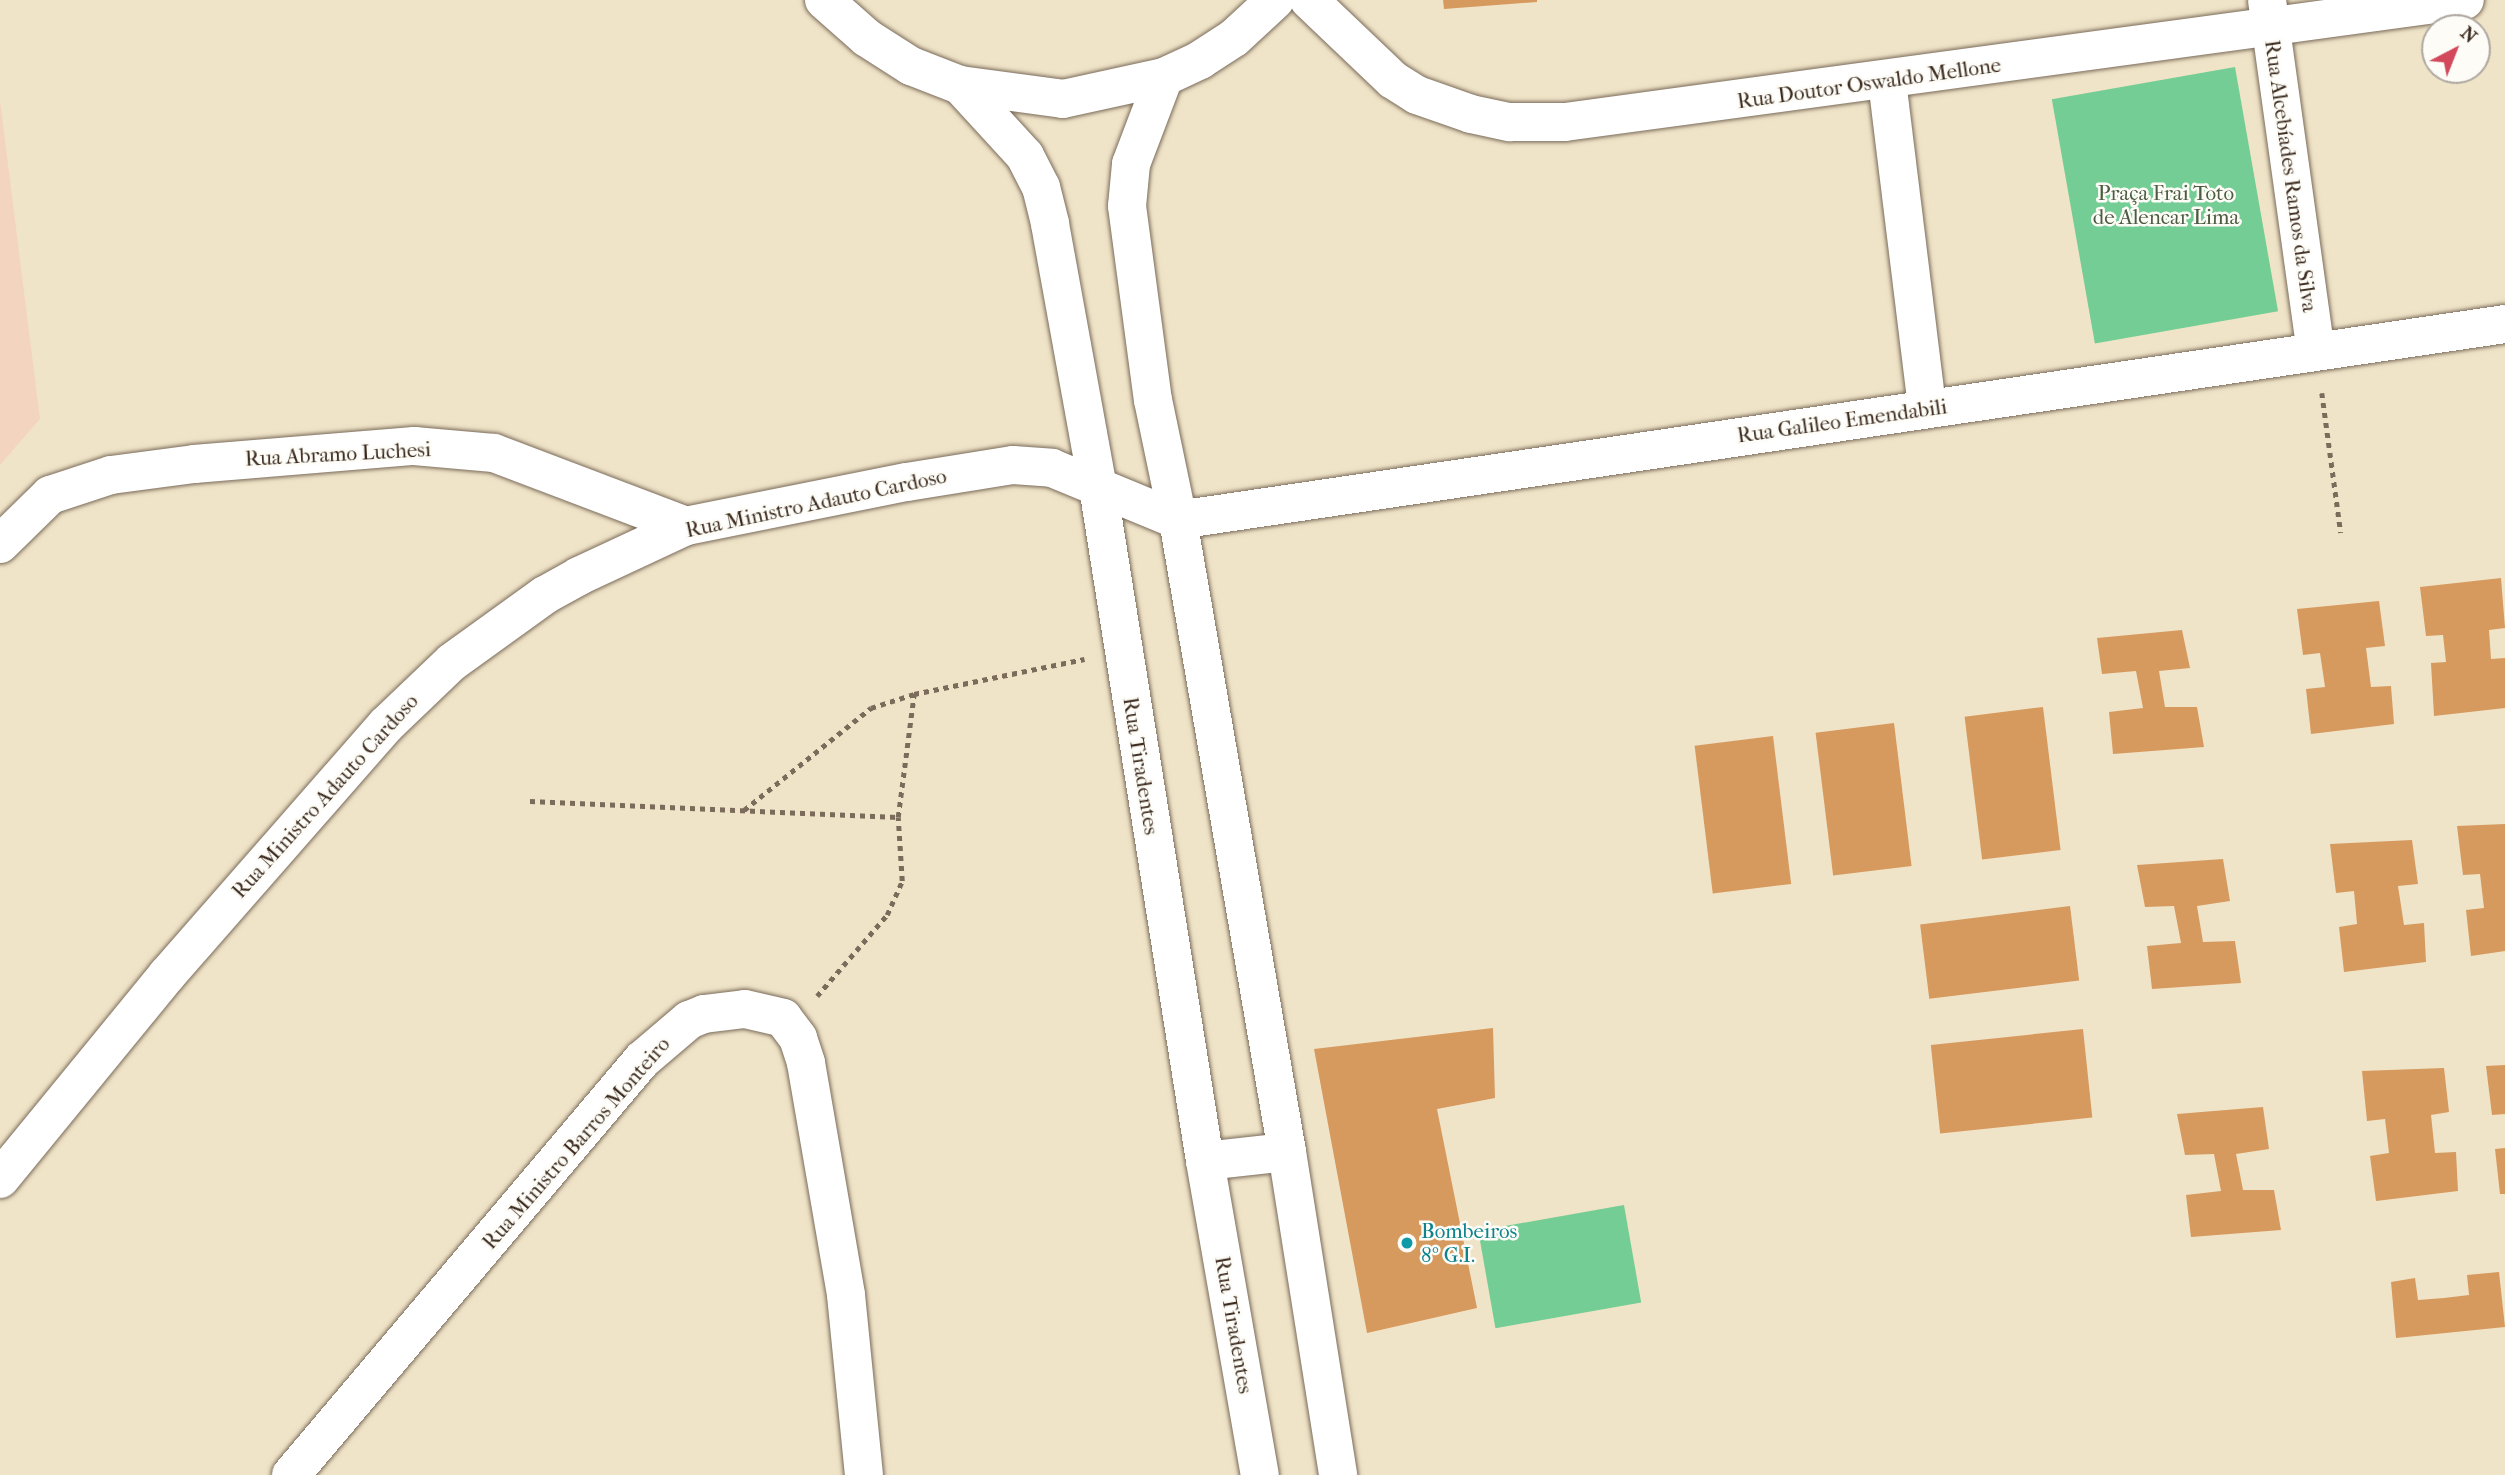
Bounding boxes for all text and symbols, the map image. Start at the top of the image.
north arrow [2421,14,2491,84]
text: N [2456,22,2481,48]
street label: Rua Alcebíades Ramos da Silva [2259,38,2323,314]
street label: Rua Doutor Oswaldo Mellone [1735,52,2003,114]
park label: Praça Frai Toto de Alencar Lima [2093,180,2239,230]
street label: Rua Galileo Emendabili [1735,394,1949,448]
street label: Rua Abramo Luchesi [244,437,432,471]
street label: Rua Ministro Adauto Cardoso [683,463,949,543]
street label: Rua Ministro Adauto Cardoso [227,689,423,903]
street label: Rua Tiradentes [1118,695,1164,837]
street label: Rua Ministro Barros Monteiro [477,1032,675,1254]
place label: Bombeiros 8º G.I. [1421,1218,1517,1268]
marker: Bombeiros 8º G.I. [1399,1235,1415,1251]
street label: Rua Tiradentes [1210,1254,1258,1396]

